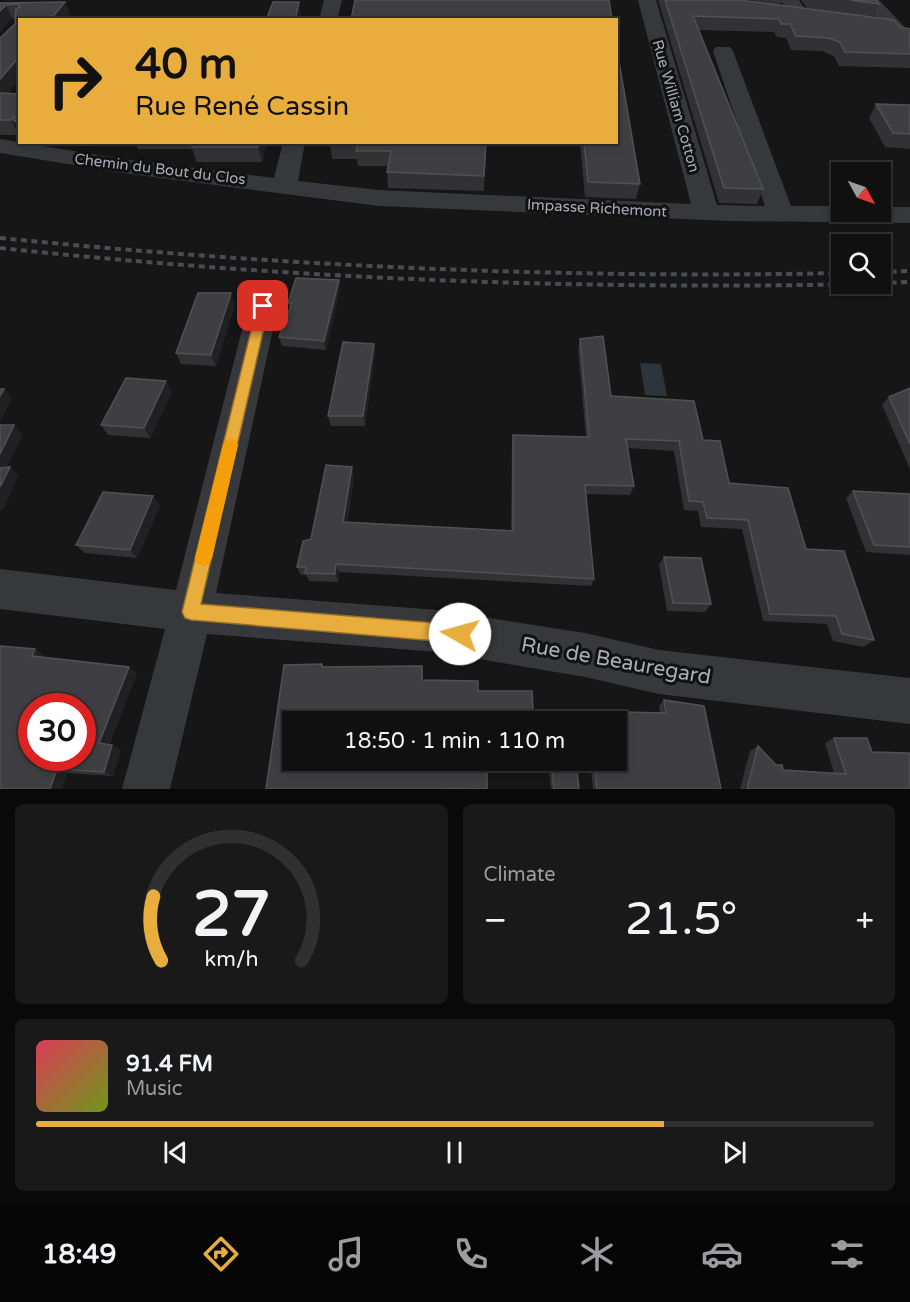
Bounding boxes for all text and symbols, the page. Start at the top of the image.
street label: Rue William Cotton [648,38,704,174]
text: 40 m [135,39,237,90]
icon: right [36,42,114,120]
text: Rue René Cassin [135,90,349,123]
street label: Chemin du Bout du Clos [73,150,247,188]
north arrow [831,162,891,222]
map controls [831,162,891,294]
street label: Impasse Richemont [527,195,668,221]
button: search [831,234,891,294]
pin [237,280,288,331]
icon: arrive [246,289,279,322]
position arrow [428,602,492,666]
street label: Rue de Beauregard [519,632,713,690]
speed limit sign: 30 [18,693,96,771]
text: 18:50 · 1 min · 110 m [344,728,565,754]
text: Climate [484,863,556,887]
text: 27 [192,878,270,953]
text: 21.5° [625,893,738,947]
text: − [484,901,507,940]
text: + [855,901,874,940]
text: km/h [204,946,258,972]
text: 91.4 FM [126,1051,213,1077]
text: Music [126,1077,182,1101]
icon: previous [159,1136,192,1169]
icon: pause [438,1136,471,1169]
icon: next [718,1136,751,1169]
icon: directions [200,1233,242,1275]
icon: music [325,1233,367,1275]
icon: phone [450,1233,492,1275]
icon: climate [576,1233,618,1275]
icon: car [701,1233,743,1275]
icon: filters [826,1233,868,1275]
text: 18:49 [42,1238,117,1271]

